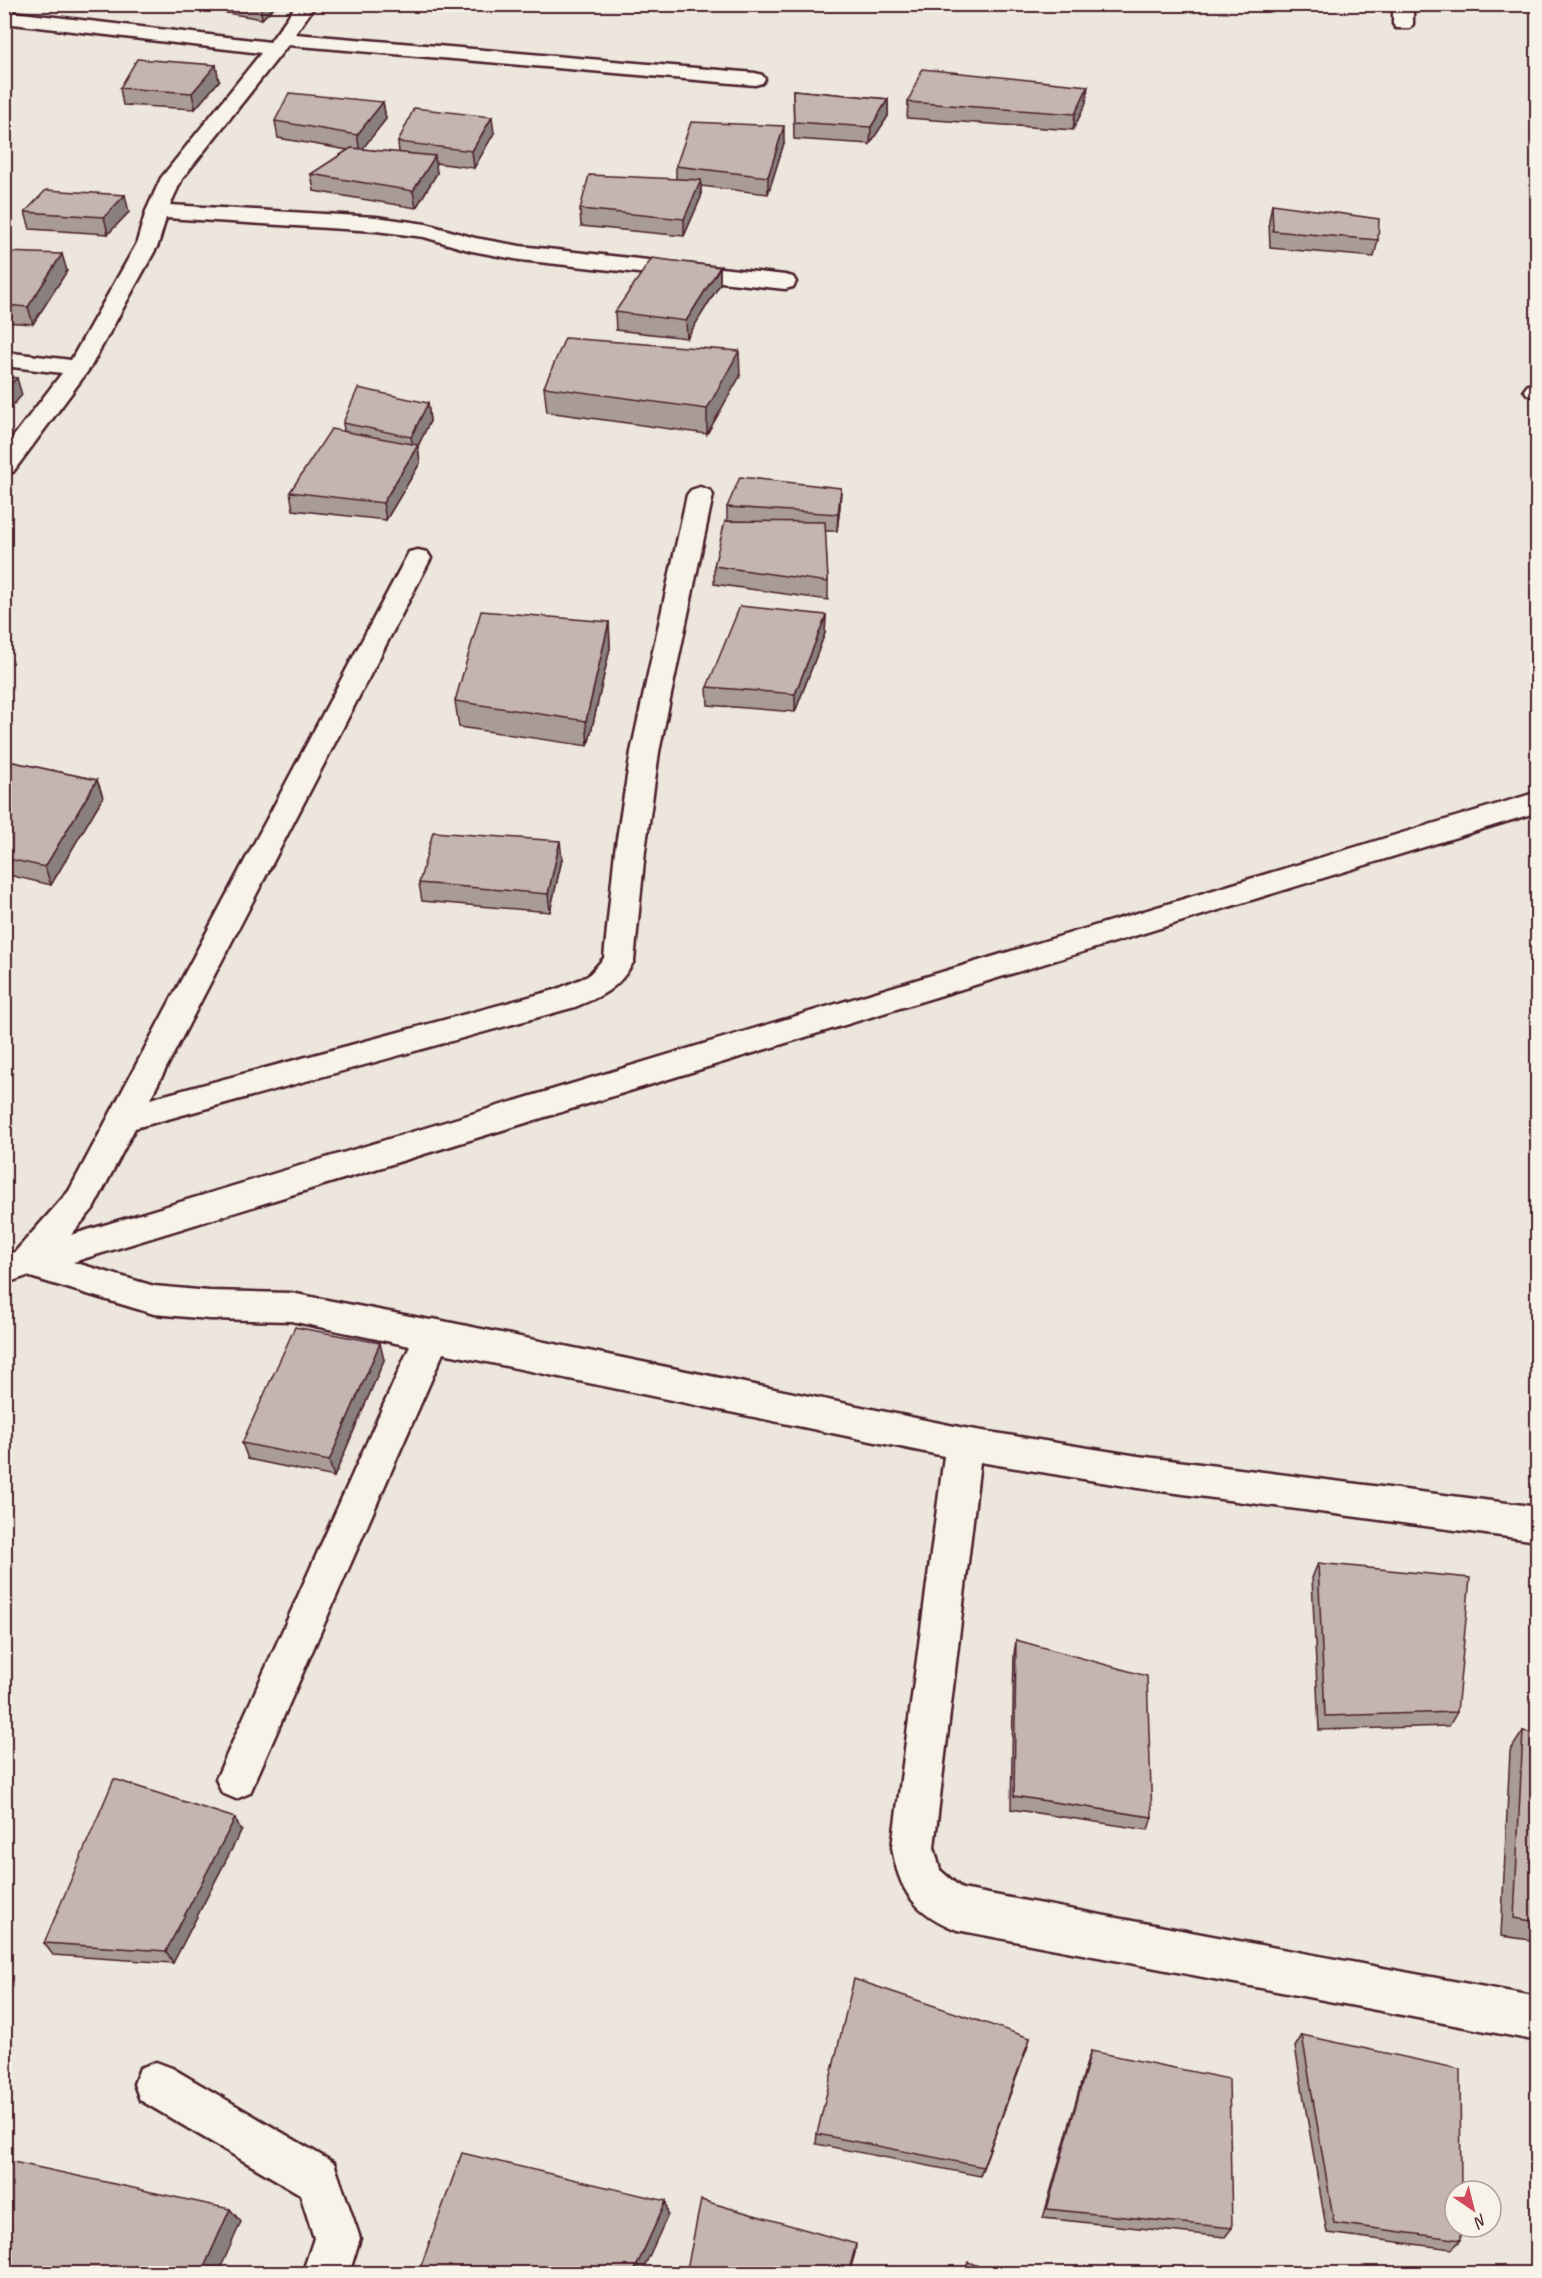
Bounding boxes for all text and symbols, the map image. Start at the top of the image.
north arrow [1443,2179,1503,2239]
text: N [1469,2209,1491,2233]

